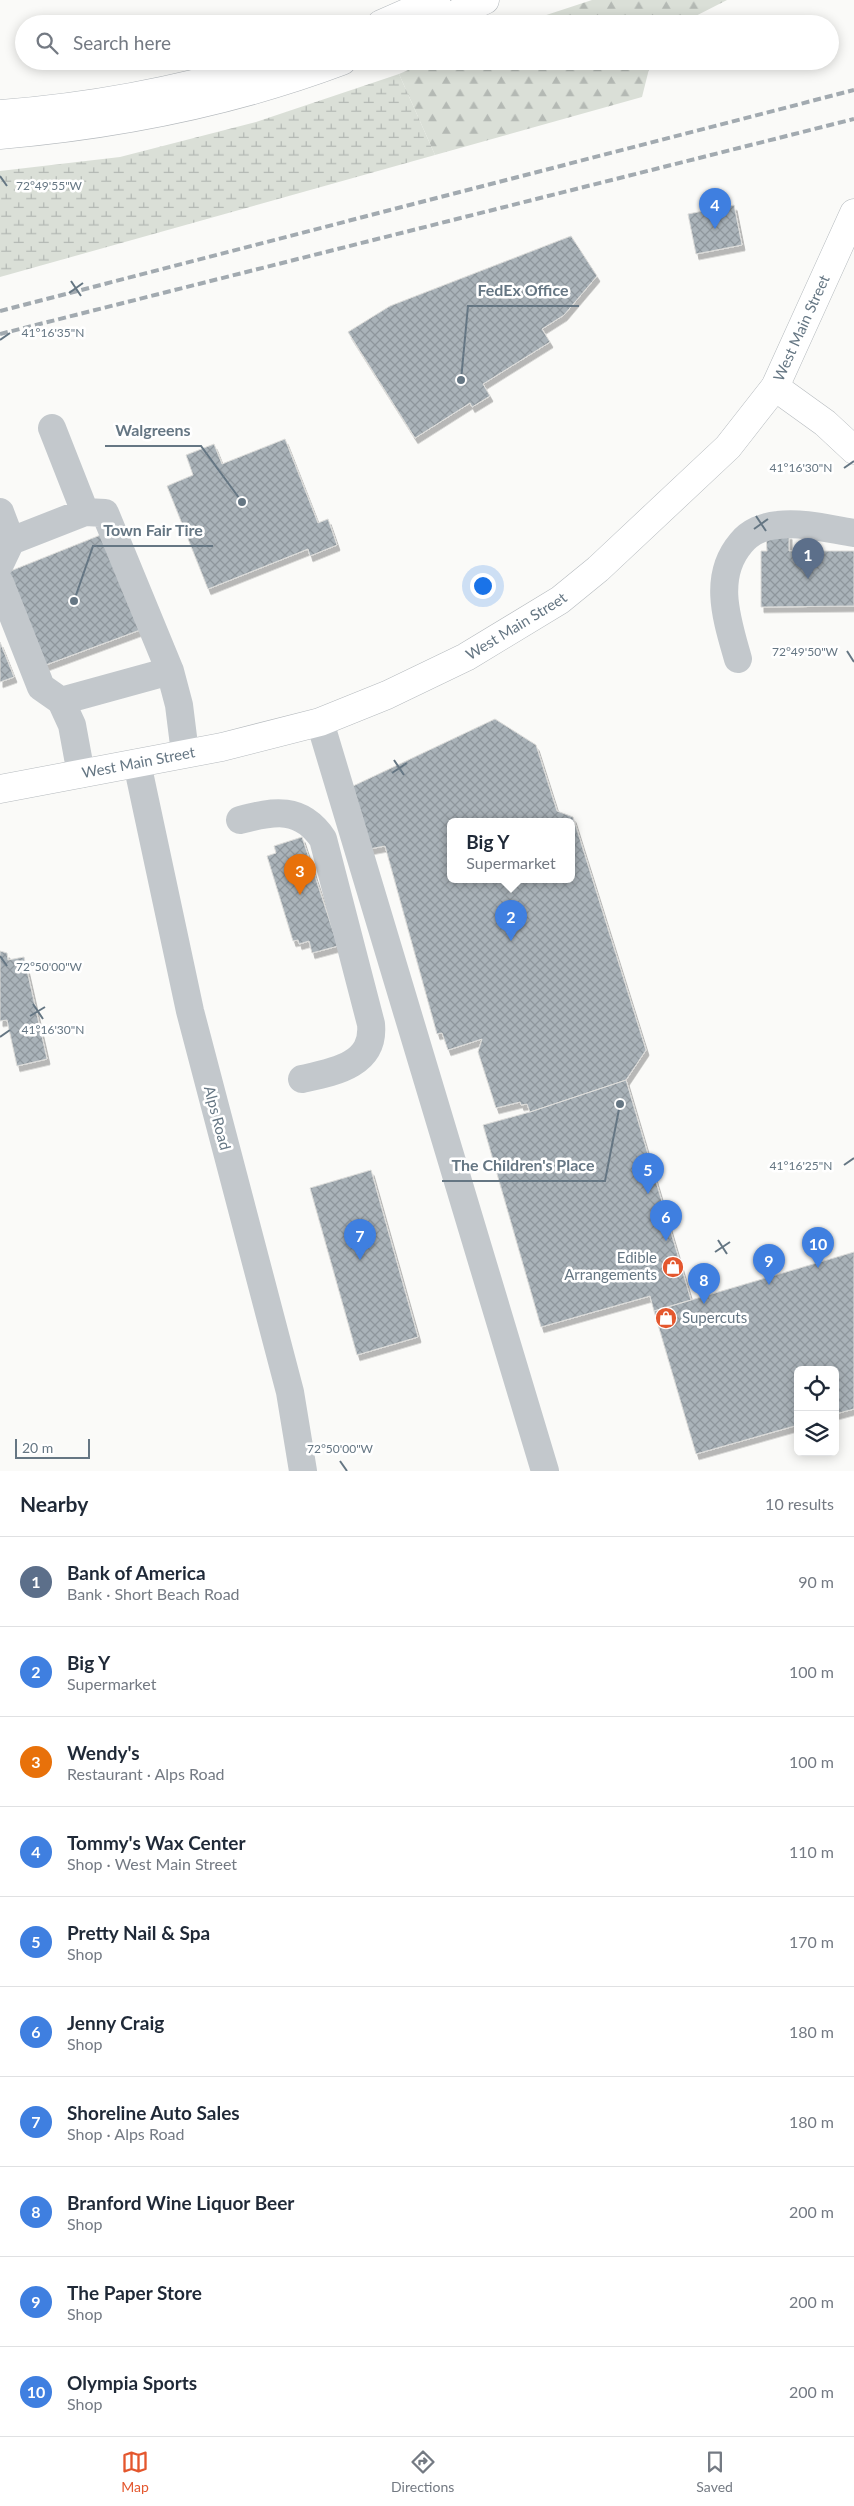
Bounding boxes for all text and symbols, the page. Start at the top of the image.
search box [15,15,839,70]
icon: search [33,29,61,57]
text: Search here [73,31,171,54]
text: 72°49'55"W [16,178,83,193]
pin: 4 [699,188,731,229]
street label: West Main Street [769,271,833,384]
callout: FedEx Office [468,275,579,306]
text: FedEx Office [477,280,569,299]
text: 41°16'35"N [22,325,84,340]
callout: Walgreens [105,415,201,446]
text: Walgreens [115,420,191,439]
text: 41°16'30"N [770,460,832,475]
callout: Town Fair Tire [93,515,213,546]
text: Town Fair Tire [103,520,203,539]
pin: 1 [792,538,824,579]
your location [470,573,496,599]
street label: West Main Street [462,588,571,663]
text: 72°49'50"W [772,644,839,659]
street label: West Main Street [80,742,197,781]
popup [447,818,575,883]
text: Big Y [466,830,510,853]
text: Supermarket [466,853,556,872]
pin: 3 [284,854,316,895]
pin: 2 [495,900,527,941]
text: 72°50'00"W [16,959,83,974]
text: 41°16'30"N [22,1022,84,1037]
street label: Alps Road [201,1084,235,1152]
callout: The Children's Place [442,1150,605,1181]
pin: 5 [632,1153,664,1194]
text: The Children's Place [452,1155,595,1174]
text: 41°16'25"N [770,1158,832,1173]
pin: 6 [650,1200,682,1241]
pin: 7 [344,1219,376,1260]
pin: 10 [802,1227,834,1268]
pin: 9 [753,1244,785,1285]
place label: Edible Arrangements [564,1248,657,1283]
shop icon: Edible Arrangements [661,1255,685,1279]
pin: 8 [688,1263,720,1304]
shop icon: Supercuts [654,1306,678,1330]
place label: Supercuts [682,1308,747,1326]
map controls [794,1366,839,1456]
button: locate [794,1366,839,1411]
button: layers [794,1411,839,1456]
scale bar [15,1436,90,1459]
text: 20 m [22,1439,53,1456]
text: 72°50'00"W [307,1441,374,1456]
text: Nearby [20,1491,88,1516]
text: 10 results [765,1494,834,1513]
text: Bank of America [67,1561,206,1584]
text: 1 [31,1572,41,1591]
text: 90 m [798,1572,834,1591]
text: Bank · Short Beach Road [67,1584,240,1603]
text: Big Y [67,1651,110,1674]
text: 2 [31,1662,41,1681]
text: 100 m [789,1662,834,1681]
text: Supermarket [67,1674,156,1693]
text: Wendy's [67,1741,140,1764]
text: 3 [31,1752,41,1771]
text: 100 m [789,1752,834,1771]
text: Restaurant · Alps Road [67,1764,225,1783]
text: Tommy's Wax Center [67,1831,246,1854]
text: 4 [31,1842,41,1861]
text: 110 m [789,1842,834,1861]
text: Shop · West Main Street [67,1854,237,1873]
text: Pretty Nail & Spa [67,1921,210,1944]
text: 5 [31,1932,41,1951]
text: 170 m [789,1932,834,1951]
text: Shop [67,1944,103,1963]
text: Jenny Craig [67,2011,164,2034]
text: 6 [31,2022,41,2041]
text: 180 m [789,2022,834,2041]
text: Shop [67,2034,103,2053]
text: Shoreline Auto Sales [67,2101,240,2124]
text: 7 [31,2112,41,2131]
text: 180 m [789,2112,834,2131]
text: Shop · Alps Road [67,2124,184,2143]
text: Branford Wine Liquor Beer [67,2191,294,2214]
text: 8 [31,2202,41,2221]
text: 200 m [789,2202,834,2221]
text: Shop [67,2214,103,2233]
text: The Paper Store [67,2281,202,2304]
text: 9 [31,2292,41,2311]
text: 200 m [789,2292,834,2311]
text: Shop [67,2304,103,2323]
text: Olympia Sports [67,2371,197,2394]
text: 10 [27,2382,45,2401]
text: 200 m [789,2382,834,2401]
text: Shop [67,2394,103,2413]
tab: Map [121,2448,149,2495]
tab: Directions [391,2448,454,2495]
tab: Saved [696,2448,733,2495]

